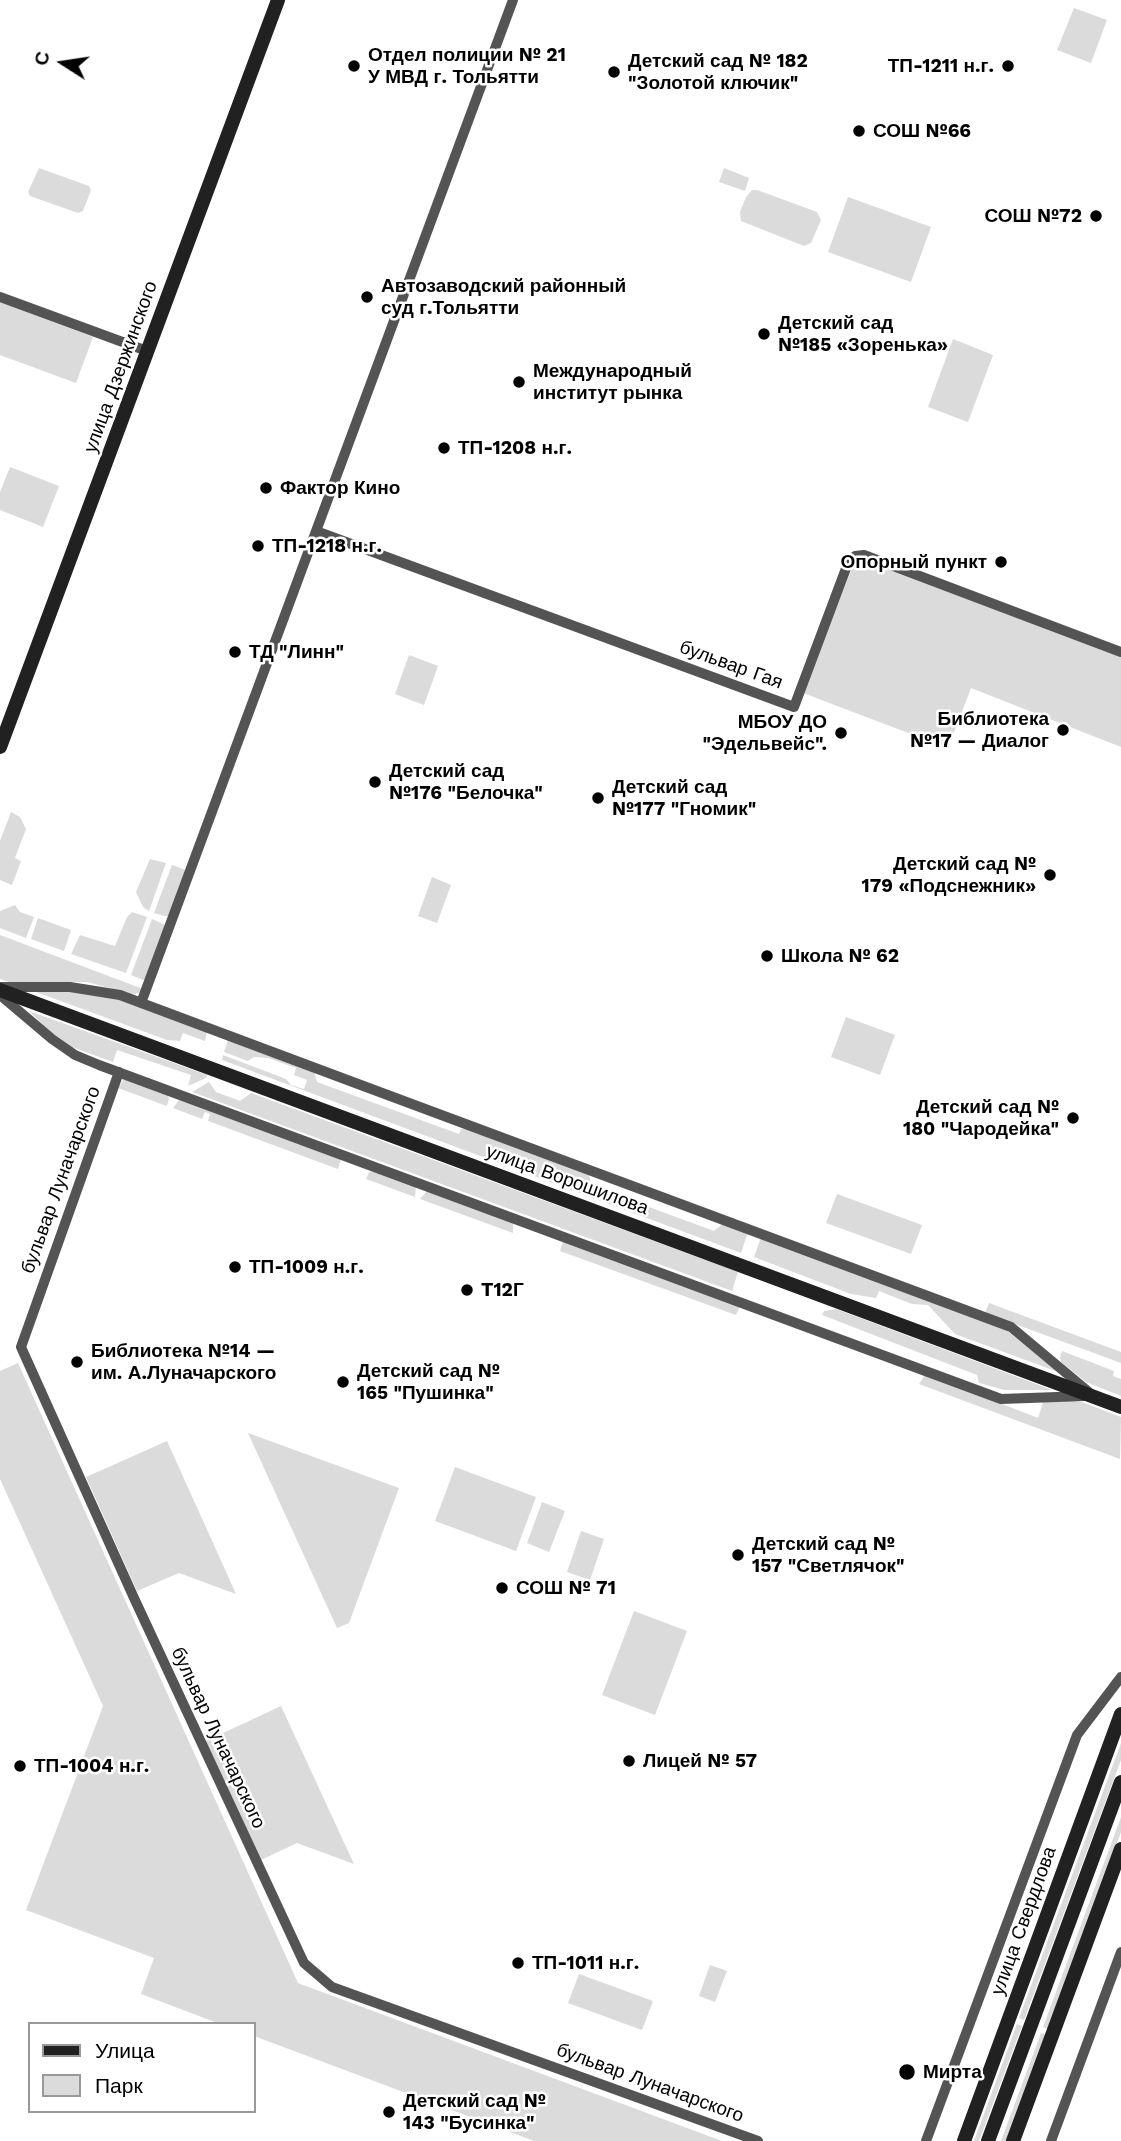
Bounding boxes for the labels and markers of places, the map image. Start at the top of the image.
place label: Отдел полиции № 21 У МВД г. Тольятти [368,44,566,88]
place label: Детский сад № 182 "Золотой ключик" [628,50,808,94]
place label: ТП-1211 н.г. [888,55,994,77]
marker: Отдел полиции № 21 У МВД г. Тольятти [346,58,362,74]
marker: ТП-1211 н.г. [1000,58,1016,74]
marker: Детский сад № 182 "Золотой ключик" [606,64,622,80]
place label: СОШ №66 [873,120,971,142]
marker: СОШ №66 [851,123,867,139]
place label: СОШ №72 [984,205,1082,227]
marker: СОШ №72 [1088,208,1104,224]
place label: Автозаводский районный суд г.Тольятти [381,275,626,319]
marker: Автозаводский районный суд г.Тольятти [359,289,375,305]
place label: Детский сад №185 «Зоренька» [778,312,948,356]
marker: Детский сад №185 «Зоренька» [756,326,772,342]
place label: Международный институт рынка [533,360,692,404]
marker: Международный институт рынка [511,374,527,390]
place label: ТП-1208 н.г. [458,437,572,459]
marker: ТП-1208 н.г. [436,440,452,456]
place label: Фактор Кино [280,477,400,499]
marker: Фактор Кино [258,480,274,496]
place label: ТП-1218 н.г. [272,535,382,557]
marker: ТП-1218 н.г. [250,538,266,554]
place label: Опорный пункт [840,551,987,573]
marker: Опорный пункт [993,554,1009,570]
place label: ТД "Линн" [249,641,344,663]
marker: ТД "Линн" [227,644,243,660]
place label: Библиотека №17 — Диалог [910,708,1049,752]
place label: МБОУ ДО "Эдельвейс". [703,711,827,755]
marker: Библиотека №17 — Диалог [1055,722,1071,738]
marker: МБОУ ДО "Эдельвейс". [833,725,849,741]
place label: Детский сад №176 "Белочка" [389,760,543,804]
marker: Детский сад №176 "Белочка" [367,774,383,790]
place label: Детский сад №177 "Гномик" [612,776,756,820]
marker: Детский сад №177 "Гномик" [590,790,606,806]
place label: Детский сад № 179 «Подснежник» [862,853,1036,897]
marker: Детский сад № 179 «Подснежник» [1042,867,1058,883]
place label: Школа № 62 [781,945,899,967]
marker: Школа № 62 [759,948,775,964]
place label: Детский сад № 180 "Чародейка" [903,1096,1059,1140]
marker: Детский сад № 180 "Чародейка" [1065,1110,1081,1126]
place label: ТП-1009 н.г. [249,1256,364,1278]
marker: ТП-1009 н.г. [227,1259,243,1275]
place label: T12Г [481,1279,524,1301]
marker: T12Г [459,1282,475,1298]
place label: Библиотека №14 — им. А.Луначарского [91,1340,276,1384]
marker: Библиотека №14 — им. А.Луначарского [69,1354,85,1370]
place label: Детский сад № 165 "Пушинка" [357,1360,500,1404]
marker: Детский сад № 165 "Пушинка" [335,1374,351,1390]
place label: Детский сад № 157 "Светлячок" [752,1533,904,1577]
marker: Детский сад № 157 "Светлячок" [730,1547,746,1563]
place label: СОШ № 71 [516,1577,616,1599]
marker: СОШ № 71 [494,1580,510,1596]
place label: Лицей № 57 [643,1750,757,1772]
marker: Лицей № 57 [621,1753,637,1769]
place label: ТП-1004 н.г. [34,1755,149,1777]
marker: ТП-1004 н.г. [12,1758,28,1774]
place label: ТП-1011 н.г. [532,1952,639,1974]
marker: ТП-1011 н.г. [510,1955,526,1971]
place label: Мирта [923,2061,982,2083]
marker: Мирта [897,2062,917,2082]
place label: Детский сад № 143 "Бусинка" [403,2090,546,2134]
marker: Детский сад № 143 "Бусинка" [381,2104,397,2120]

